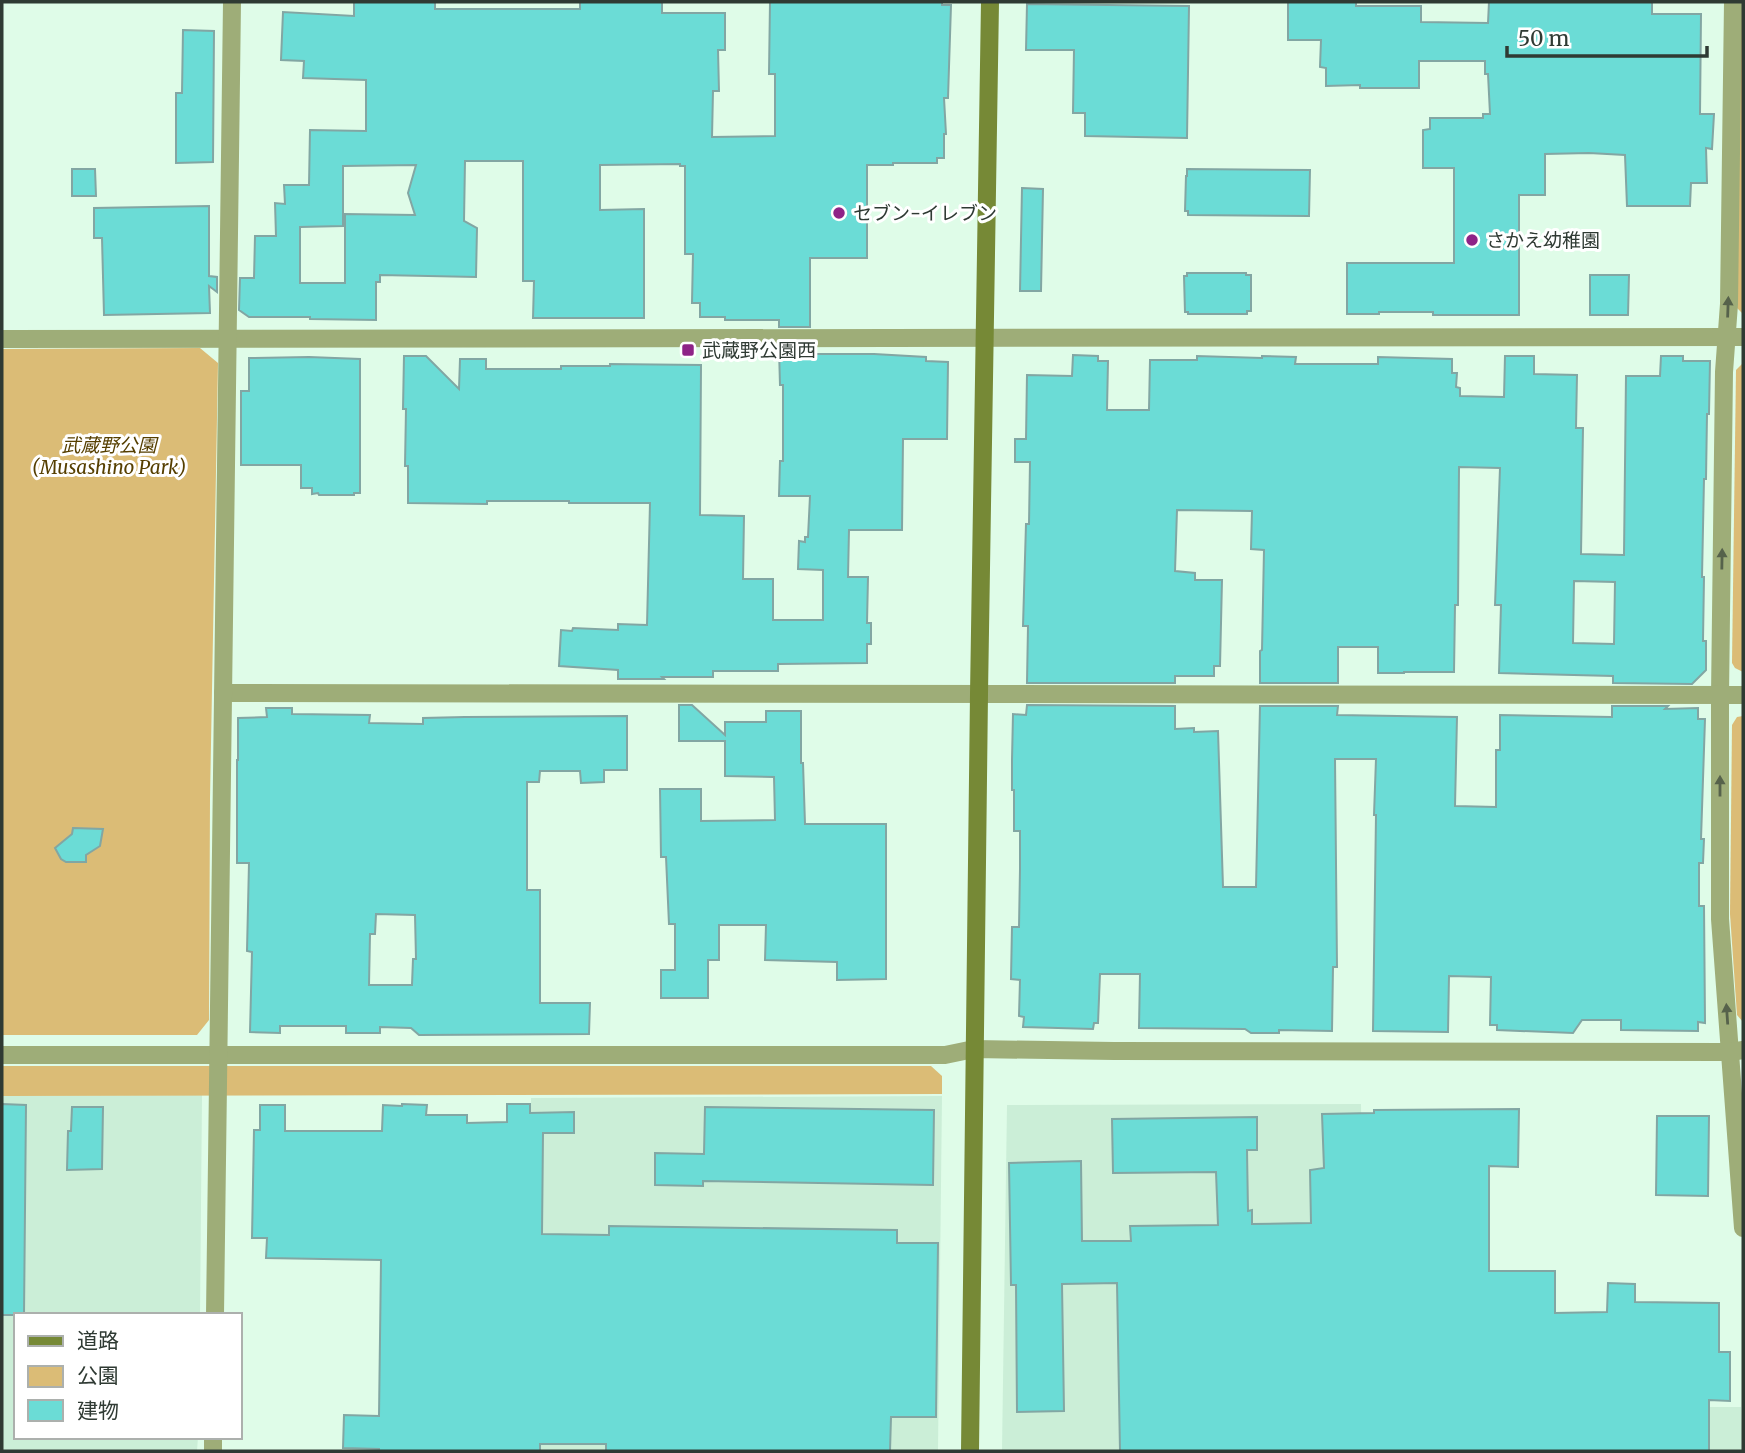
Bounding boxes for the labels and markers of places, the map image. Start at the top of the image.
place label: セブン-イレブン [853,201,997,225]
marker: セブン-イレブン [831,205,847,221]
place label: さかえ幼稚園 [1486,228,1600,252]
marker: さかえ幼稚園 [1464,232,1480,248]
place label: 武蔵野公園西 [702,338,816,362]
marker: 武蔵野公園西 [680,342,696,358]

